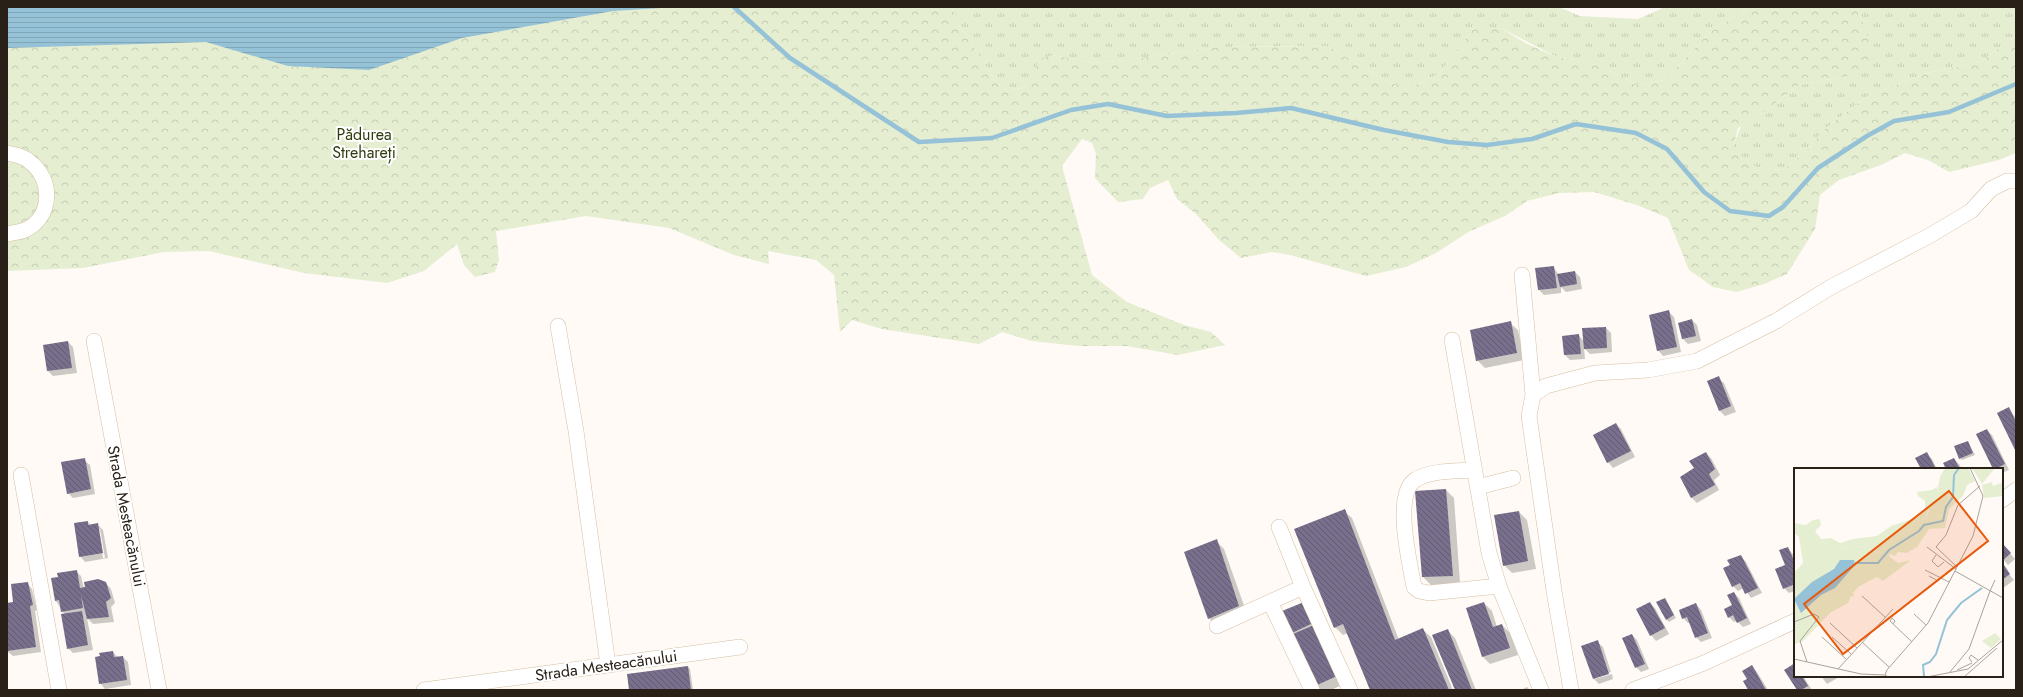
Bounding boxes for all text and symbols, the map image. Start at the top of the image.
park label: Pădurea Strehareți [332,123,396,164]
street label: Strada Mesteacănului [102,444,151,589]
inset map [1794,468,2003,677]
street label: Strada Mesteacănului [534,644,679,687]

